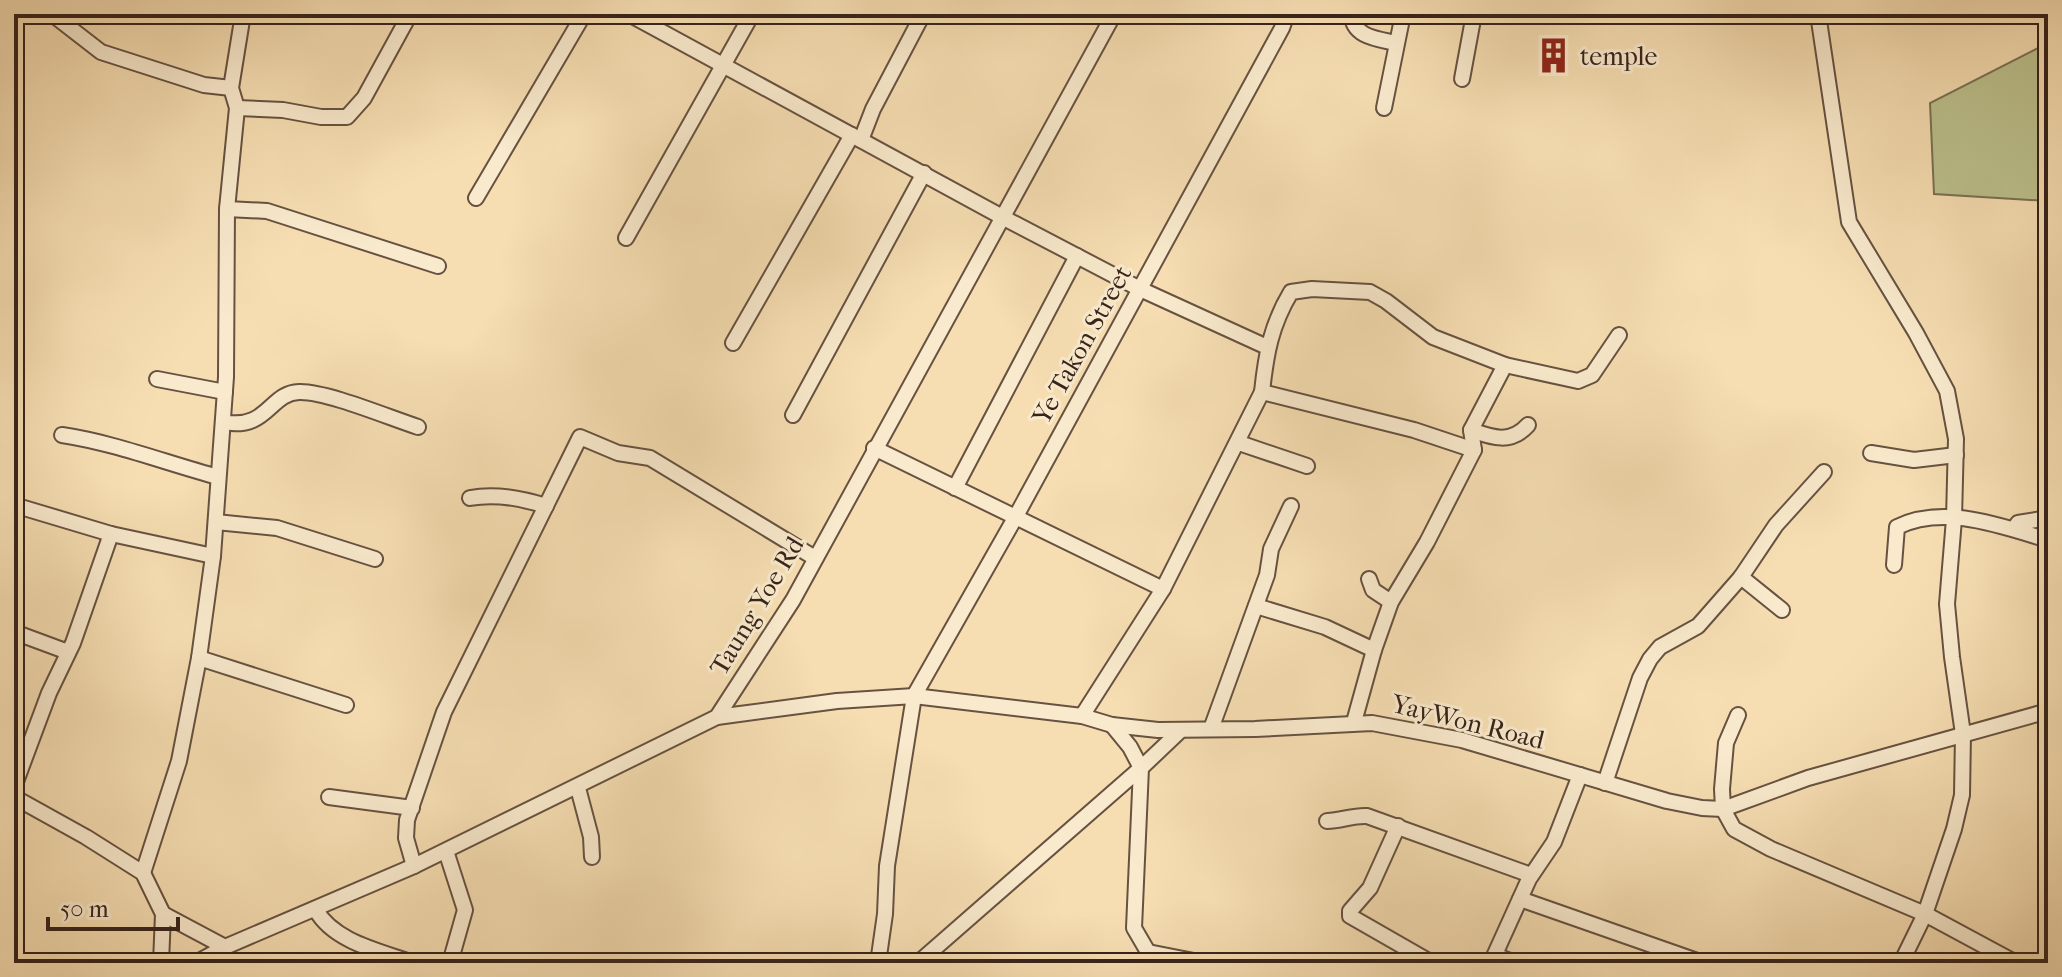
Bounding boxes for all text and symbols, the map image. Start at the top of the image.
building icon: temple [1535,37,1573,75]
place label: temple [1580,41,1658,72]
street label: Ye Takon Street [1025,260,1139,431]
street label: Taung Yoe Rd [703,530,811,681]
street label: YayWon Road [1388,688,1548,756]
scale bar [48,881,178,931]
text: 50 m [60,895,109,923]

